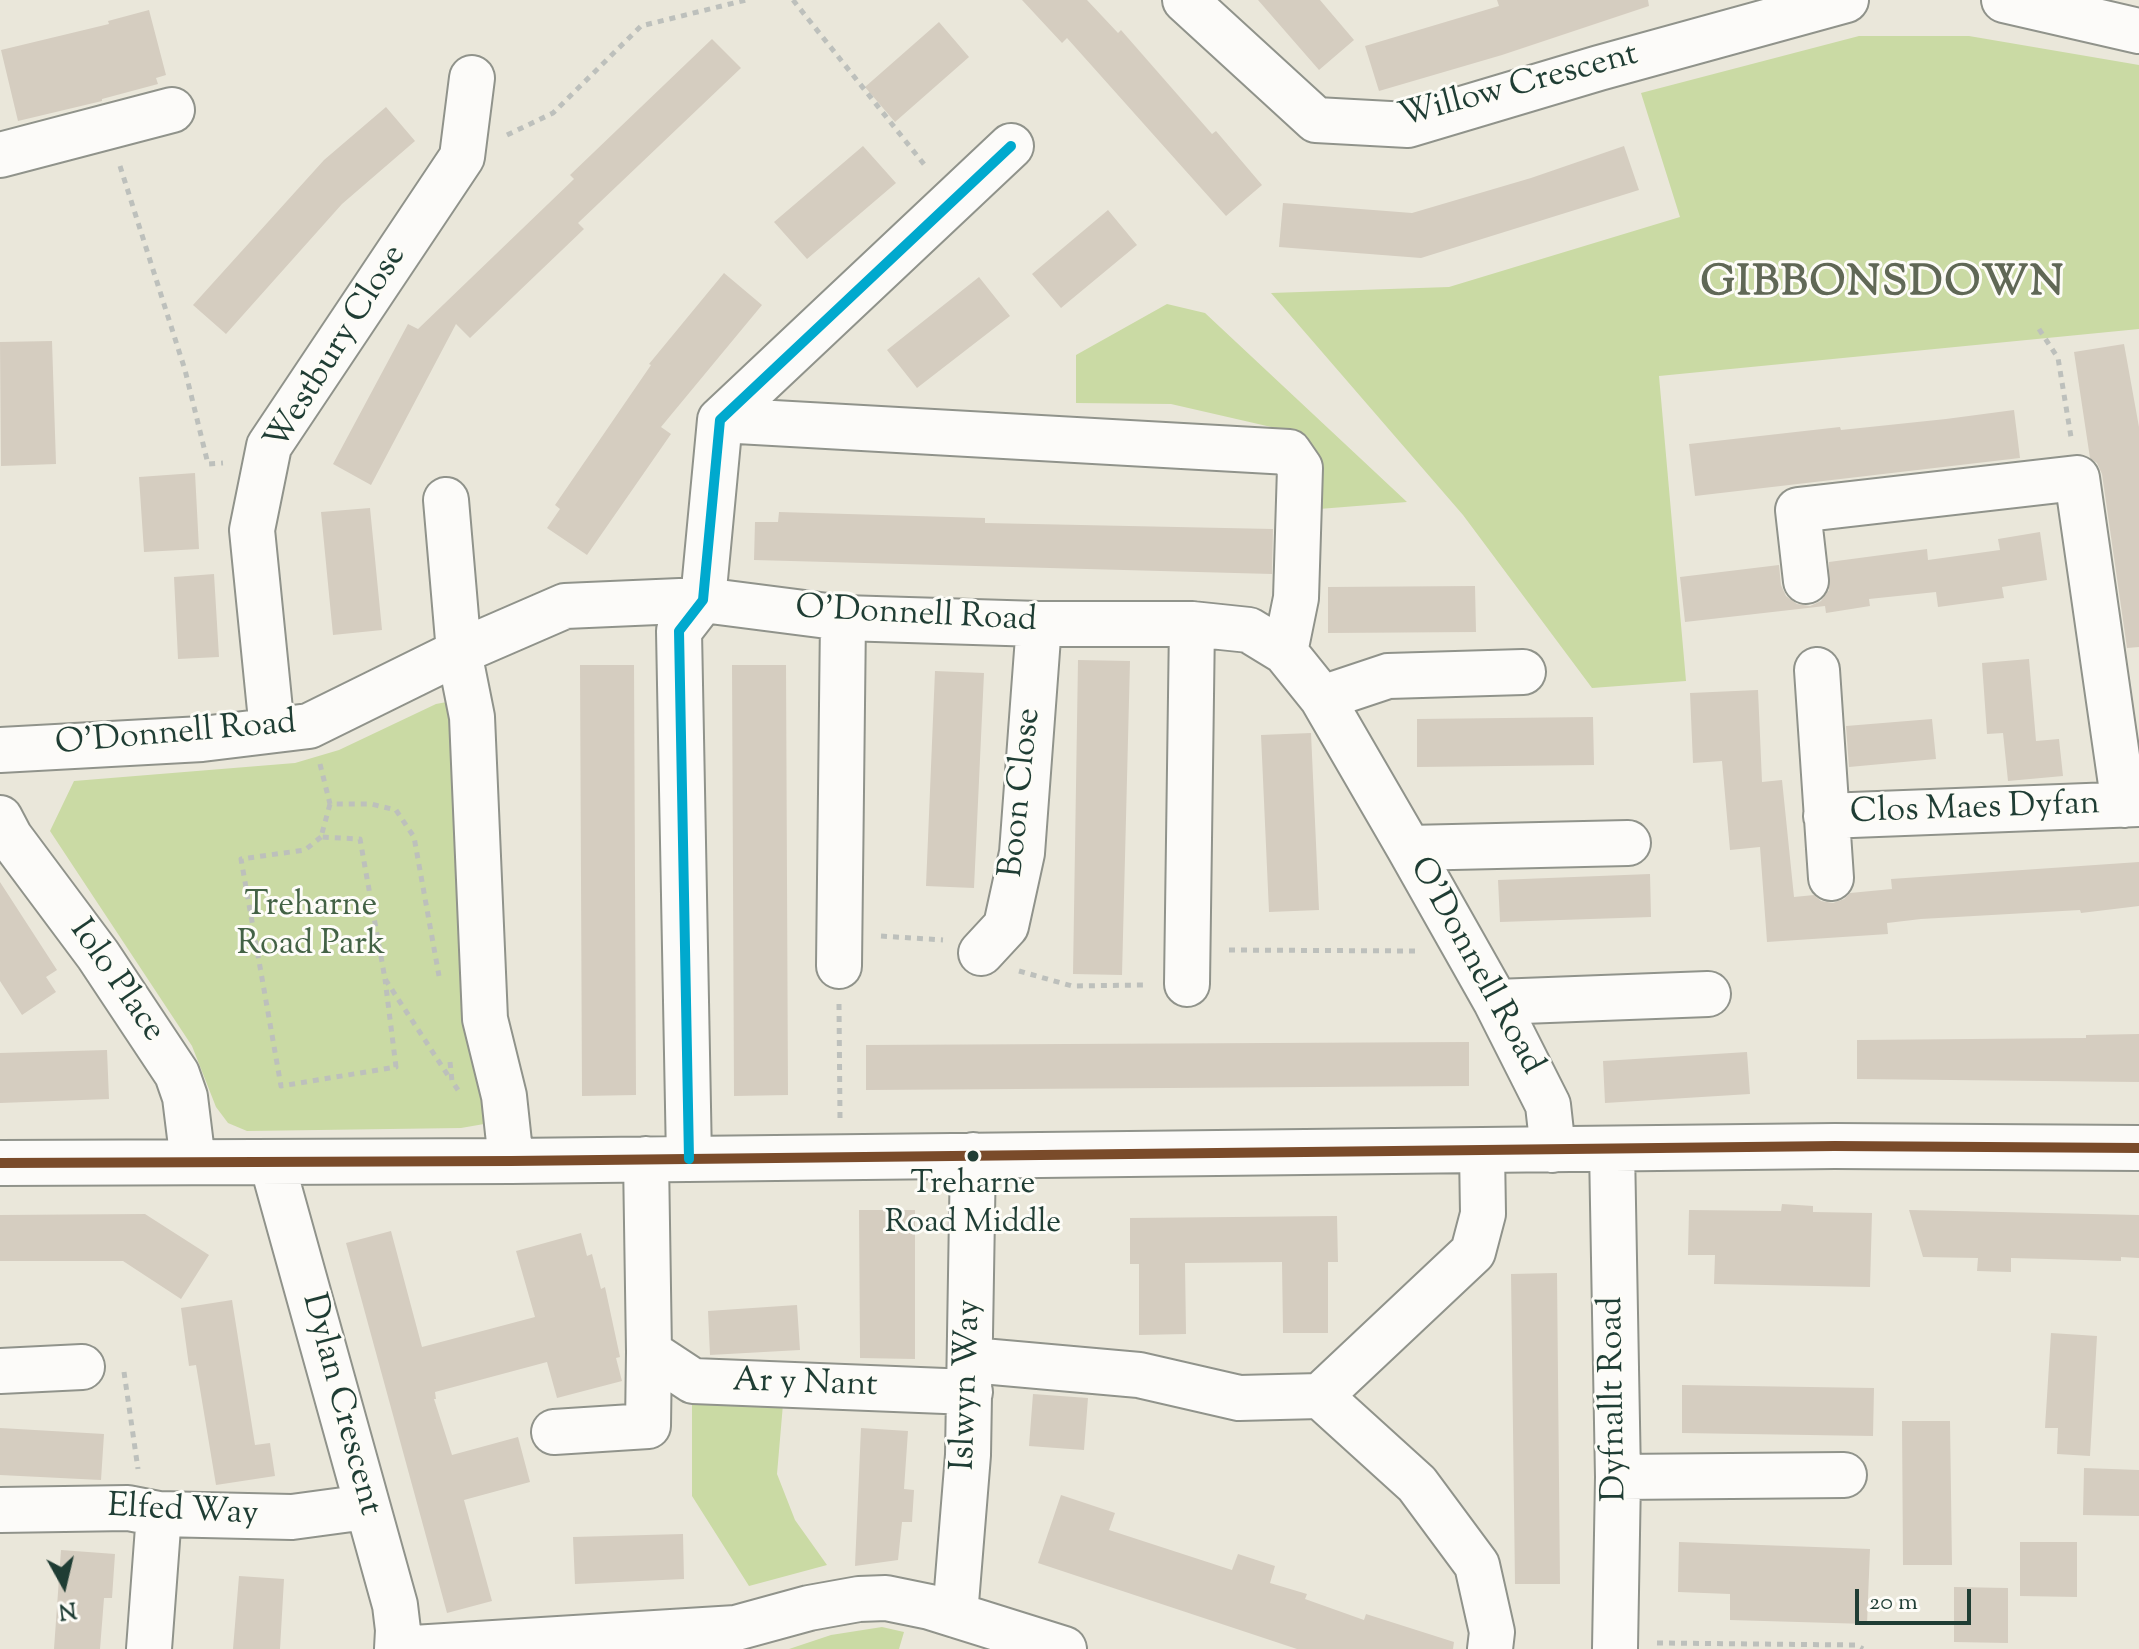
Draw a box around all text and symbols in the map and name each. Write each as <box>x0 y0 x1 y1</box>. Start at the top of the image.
street label: Willow Crescent <box>1395 36 1643 140</box>
street label: Westbury Close <box>259 239 417 459</box>
district label: GIBBONSDOWN <box>1700 262 2066 312</box>
street label: O'Donnell Road <box>794 590 1038 644</box>
street label: O'Donnell Road <box>54 705 298 767</box>
street label: Boon Close <box>994 706 1052 880</box>
street label: Clos Maes Dyfan <box>1849 786 2101 836</box>
street label: O'Donnell Road <box>1398 851 1550 1083</box>
park label: Treharne Road Park <box>237 888 385 968</box>
street label: Iolo Place <box>58 913 172 1051</box>
marker: Treharne Road Middle <box>965 1148 981 1164</box>
place label: Treharne Road Middle <box>885 1168 1061 1243</box>
street label: Dylan Crescent <box>290 1290 388 1520</box>
street label: Dyfnallt Road <box>1594 1296 1638 1502</box>
street label: Islwyn Way <box>946 1299 992 1471</box>
street label: Ar y Nant <box>732 1363 878 1409</box>
street label: Elfed Way <box>106 1489 260 1537</box>
north arrow <box>24 1545 104 1625</box>
scale bar <box>1859 1573 1975 1623</box>
text: 20 m <box>1869 1586 1918 1620</box>
text: N <box>56 1592 78 1626</box>

